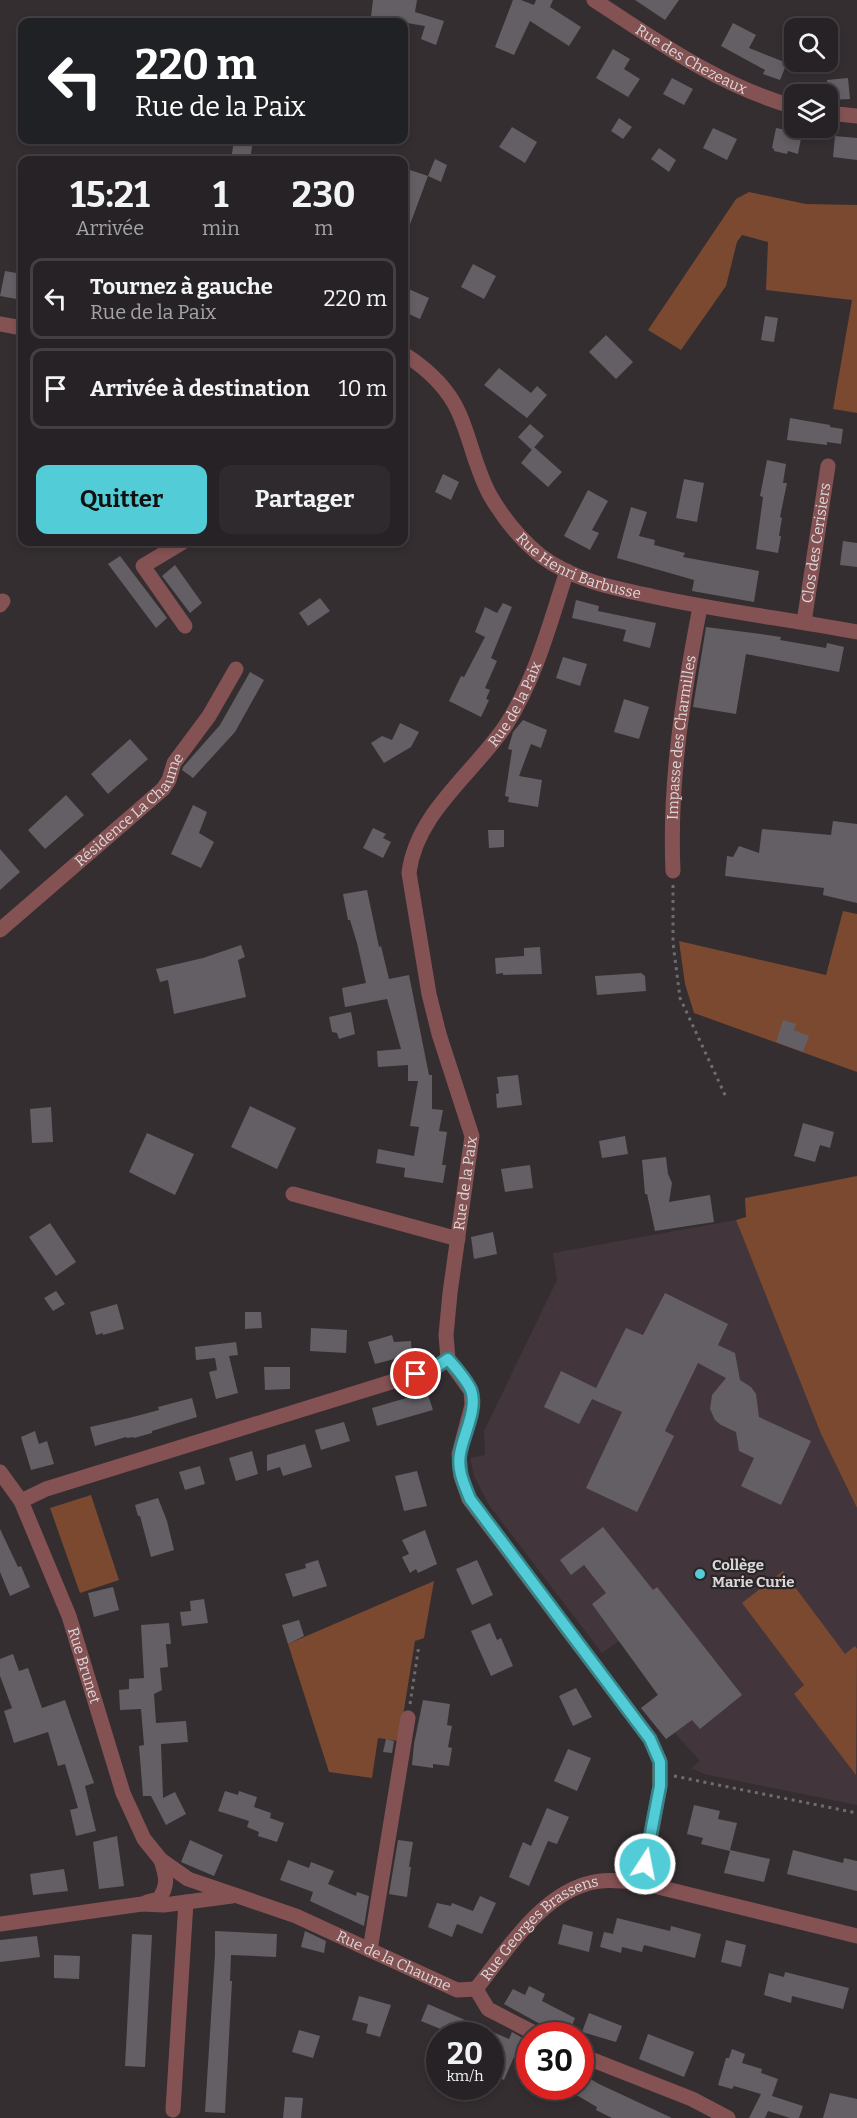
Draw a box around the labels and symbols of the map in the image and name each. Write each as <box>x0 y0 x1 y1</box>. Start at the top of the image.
street label: Rue des Chezeaux <box>632 21 750 98</box>
street label: Clos des Cerisiers <box>798 481 834 604</box>
street label: Rue Henri Barbusse <box>512 529 643 603</box>
street label: Impasse des Charmilles <box>664 654 700 820</box>
street label: Rue de la Paix <box>484 658 546 750</box>
street label: Résidence La Chaume <box>71 749 187 870</box>
street label: Rue de la Paix <box>450 1134 481 1232</box>
pin <box>390 1348 441 1399</box>
place label: Collège Marie Curie <box>712 1556 795 1591</box>
marker: Collège Marie Curie <box>693 1567 707 1581</box>
street label: Rue Brunet <box>64 1625 104 1706</box>
position arrow <box>613 1832 677 1896</box>
street label: Rue Georges Brassens <box>477 1872 600 1984</box>
street label: Rue de la Chaume <box>334 1927 454 1995</box>
speed limit sign: 30 <box>516 2022 594 2100</box>

